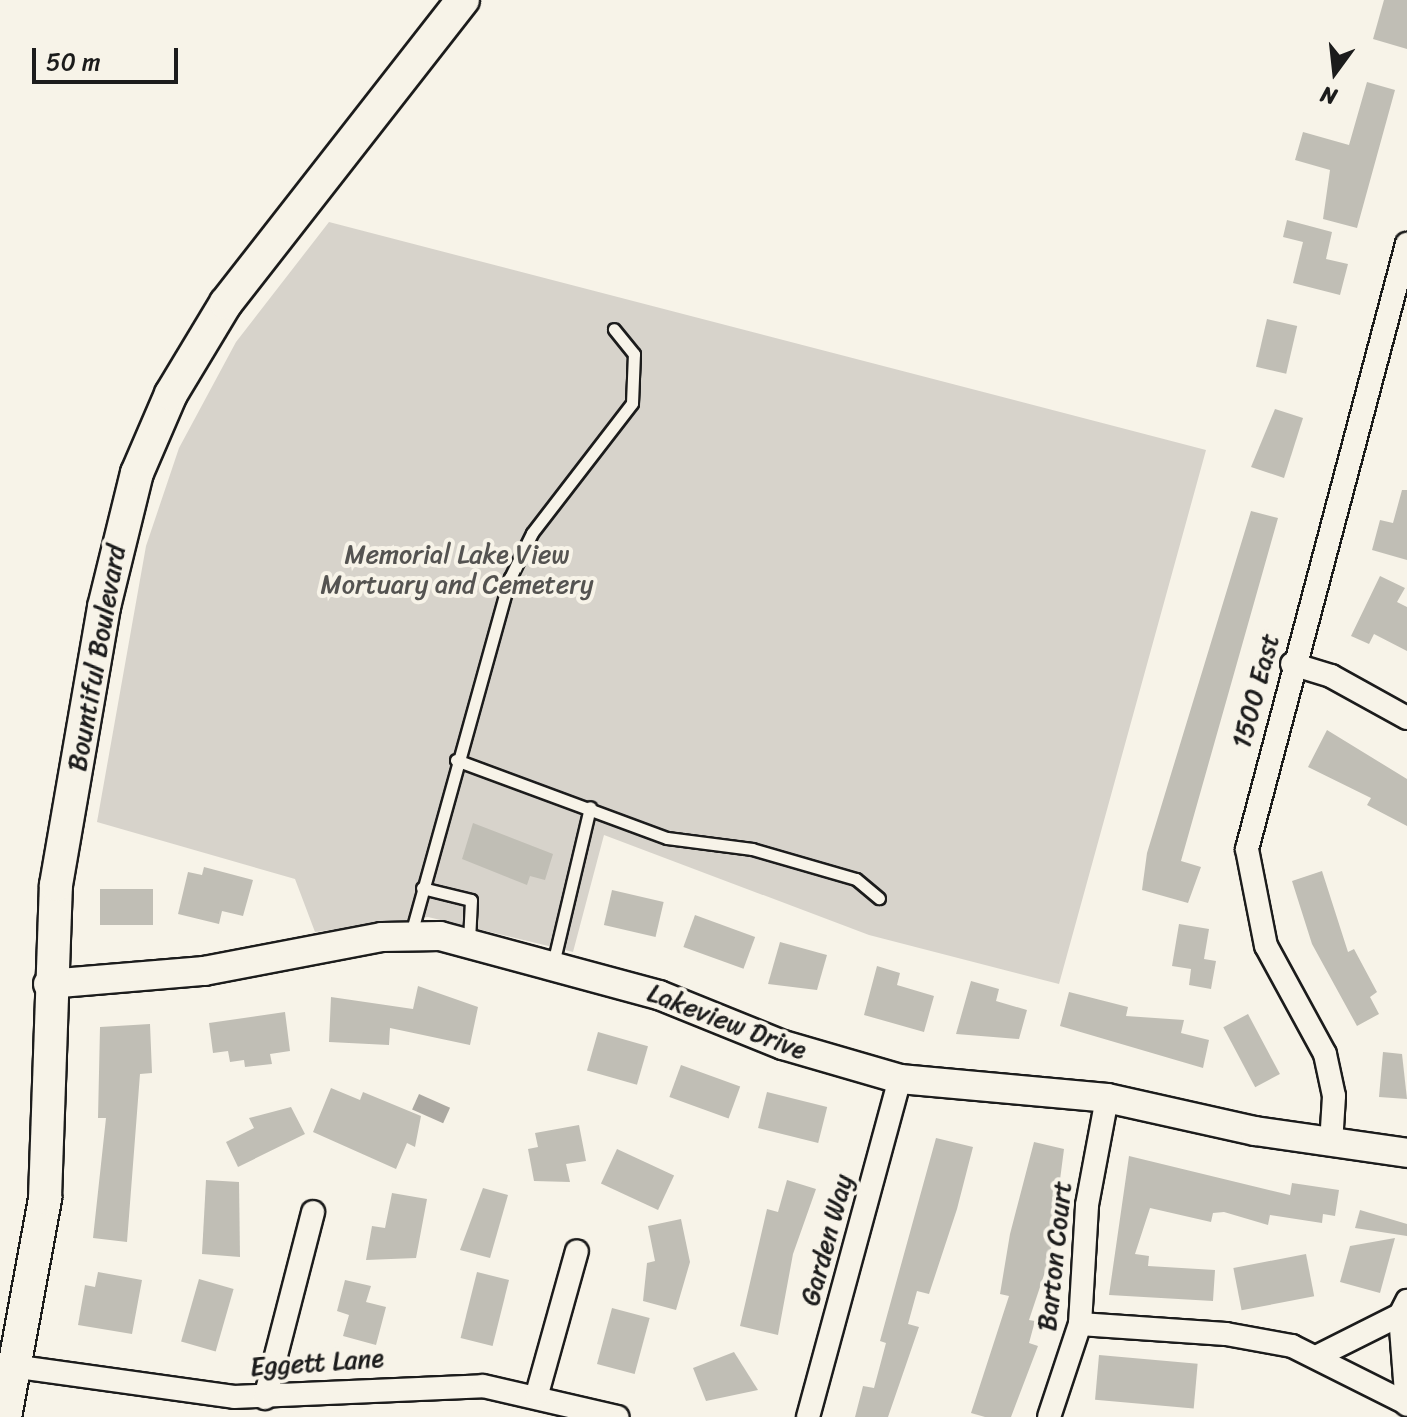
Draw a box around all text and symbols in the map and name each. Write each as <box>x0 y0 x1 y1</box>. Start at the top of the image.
scale bar <box>36 32 182 82</box>
north arrow <box>1295 32 1375 112</box>
text: 50 m <box>46 41 101 83</box>
text: N <box>1316 75 1341 116</box>
park label: Memorial Lake View Mortuary and Cemetery <box>321 539 593 600</box>
street label: Bountiful Boulevard <box>62 543 132 773</box>
street label: 1500 East <box>1226 630 1286 752</box>
street label: Lakeview Drive <box>643 977 811 1067</box>
street label: Garden Way <box>795 1171 859 1309</box>
street label: Barton Court <box>1032 1179 1078 1333</box>
street label: Eggett Lane <box>249 1343 385 1383</box>

